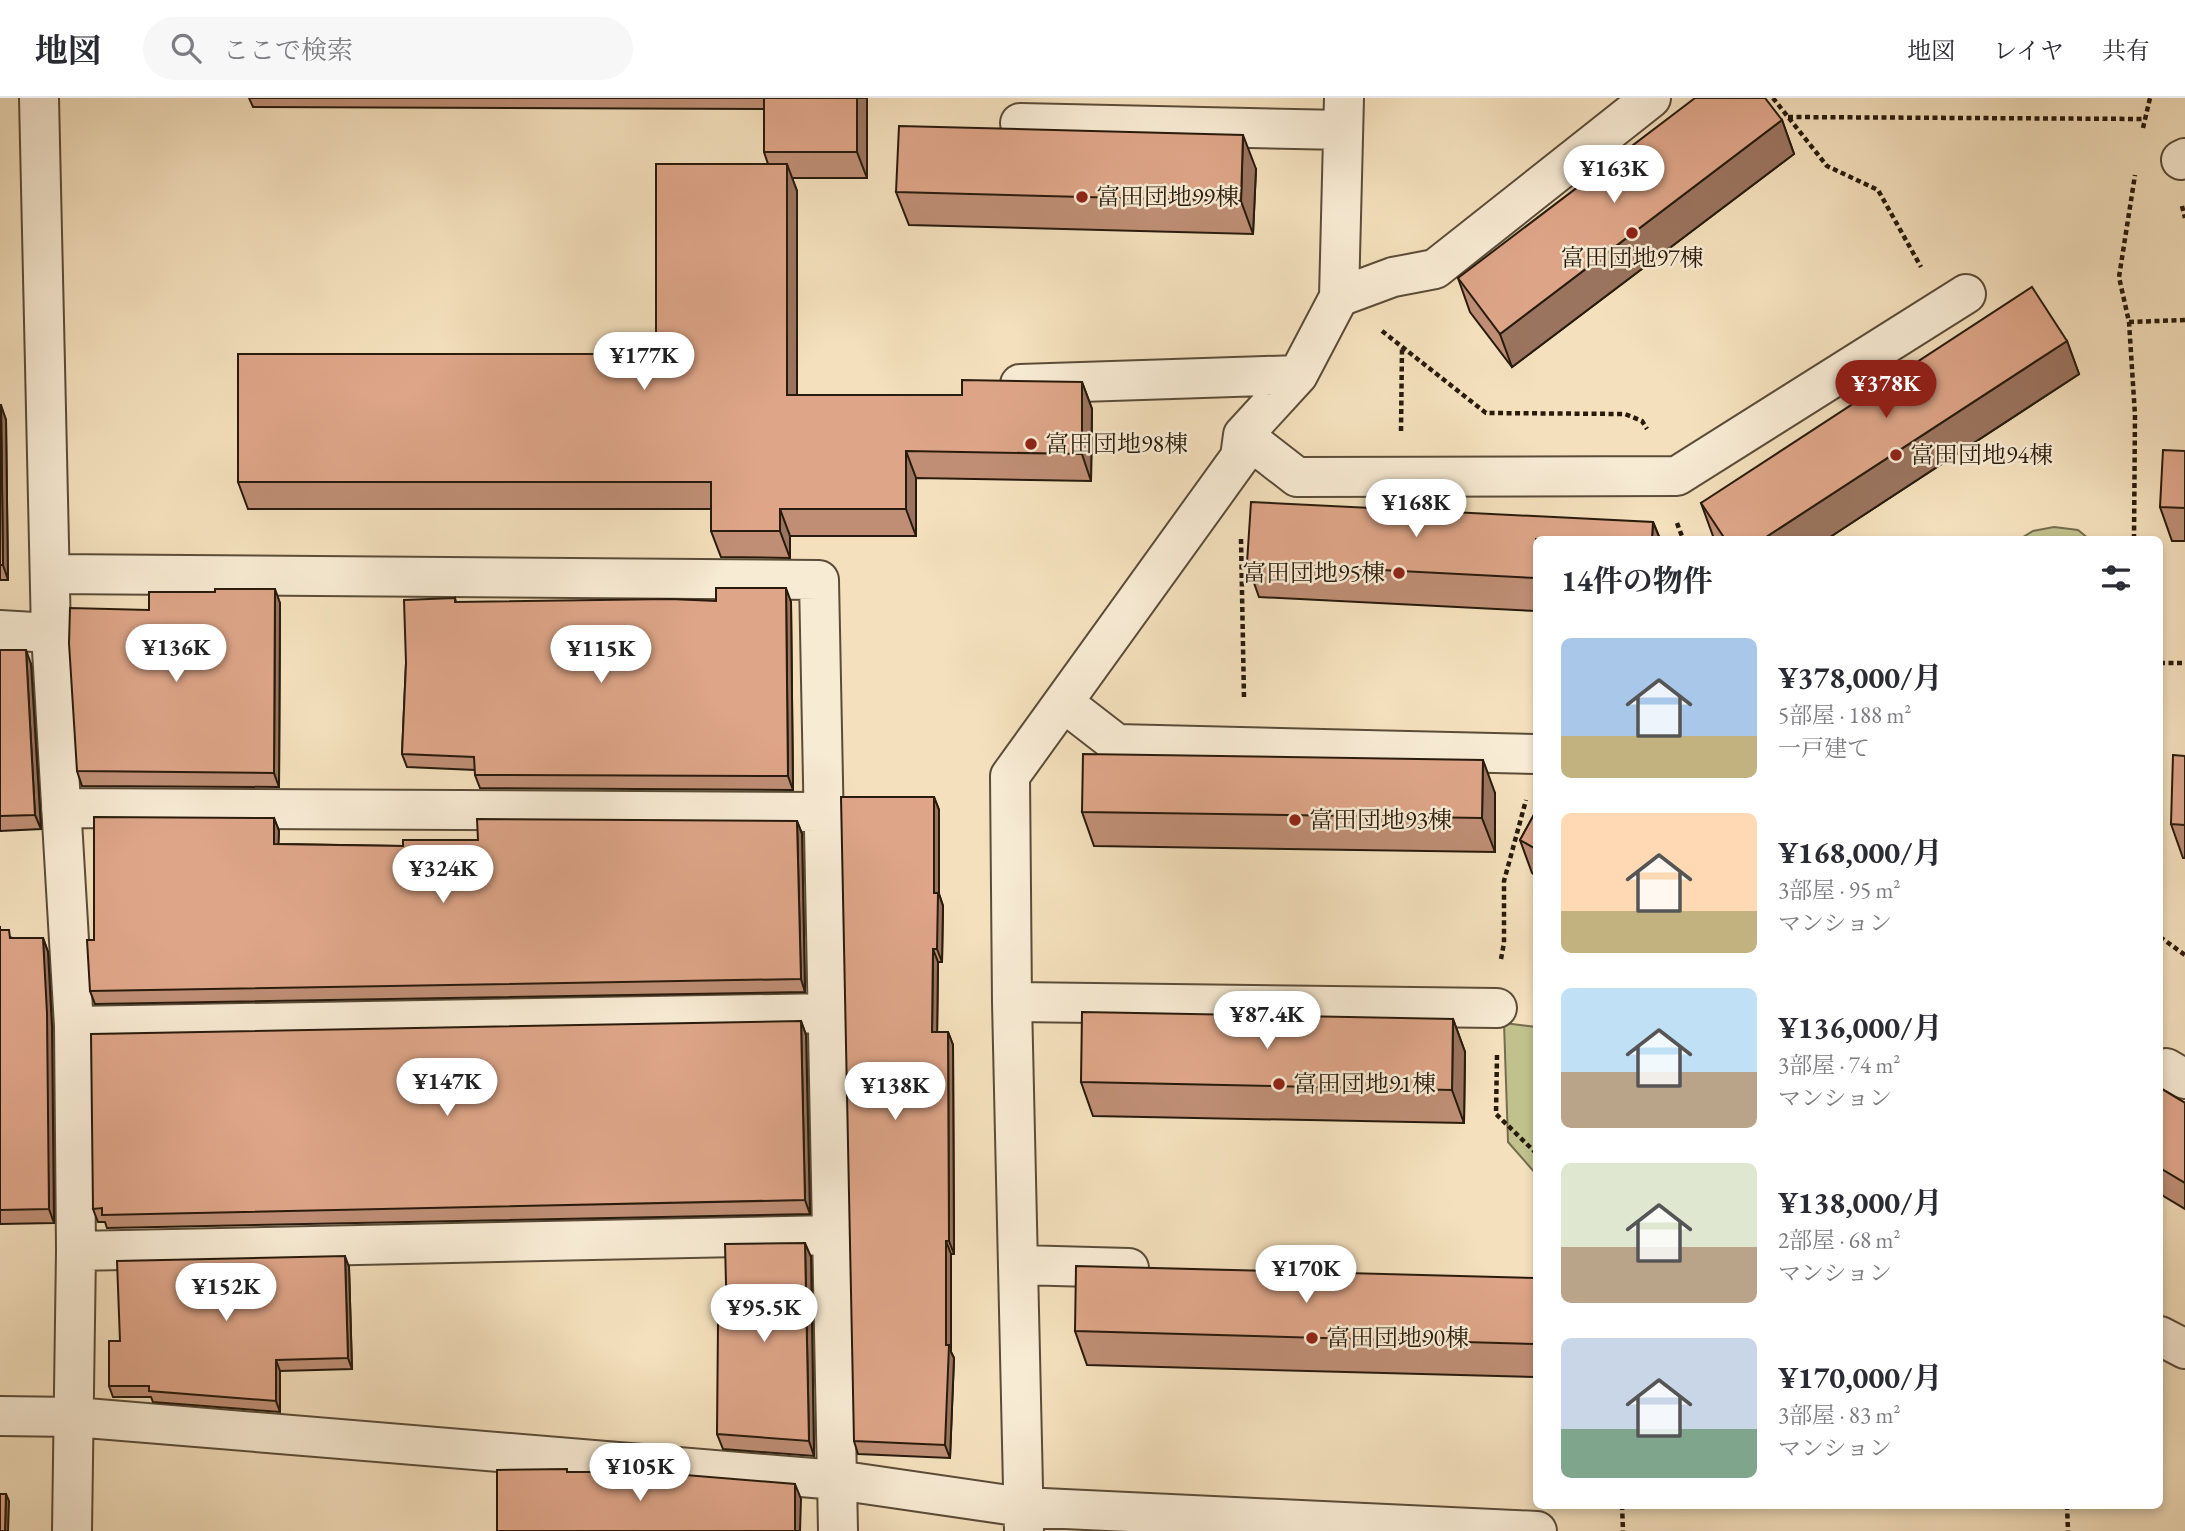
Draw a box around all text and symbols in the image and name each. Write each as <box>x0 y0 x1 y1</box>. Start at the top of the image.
search box <box>143 17 633 80</box>
text: 地図 <box>35 29 101 72</box>
icon: search <box>167 29 205 67</box>
text: ここで検索 <box>223 33 353 67</box>
text: 地図 <box>1907 35 1955 66</box>
text: レイヤ <box>1993 35 2064 66</box>
text: 共有 <box>2102 35 2150 66</box>
pin: ¥163K <box>1565 146 1663 205</box>
text: ¥163K <box>1579 153 1649 183</box>
place label: 富田団地99棟 <box>1096 181 1239 212</box>
marker: 富田団地99棟 <box>1074 189 1090 205</box>
marker: 富田団地97棟 <box>1624 225 1640 241</box>
place label: 富田団地97棟 <box>1560 242 1704 273</box>
pin: ¥177K <box>595 332 693 392</box>
text: ¥177K <box>609 340 679 370</box>
pin: ¥378K <box>1837 360 1935 420</box>
text: ¥378K <box>1851 368 1921 398</box>
place label: 富田団地98棟 <box>1045 428 1188 459</box>
marker: 富田団地98棟 <box>1023 436 1039 452</box>
place label: 富田団地94棟 <box>1910 439 2053 470</box>
marker: 富田団地94棟 <box>1888 447 1904 463</box>
pin: ¥168K <box>1367 480 1465 539</box>
text: ¥168K <box>1381 487 1451 517</box>
place label: 富田団地95棟 <box>1242 557 1385 588</box>
icon: filters <box>2097 559 2135 597</box>
text: 14件の物件 <box>1561 561 1713 600</box>
marker: 富田団地95棟 <box>1391 565 1407 581</box>
pin: ¥136K <box>127 624 225 684</box>
pin: ¥115K <box>552 626 650 685</box>
text: ¥136K <box>141 632 211 662</box>
text: ¥115K <box>566 633 636 663</box>
text: ¥378,000/月 <box>1778 658 1942 697</box>
icon: home <box>1617 666 1701 750</box>
text: 5部屋 · 188 m² <box>1778 700 1911 730</box>
text: 一戸建て <box>1778 733 1870 763</box>
place label: 富田団地93棟 <box>1309 804 1452 835</box>
marker: 富田団地93棟 <box>1287 812 1303 828</box>
text: ¥168,000/月 <box>1778 833 1942 872</box>
icon: home <box>1617 841 1701 925</box>
pin: ¥324K <box>394 846 492 905</box>
text: ¥324K <box>408 853 478 883</box>
text: 3部屋 · 95 m² <box>1778 875 1900 905</box>
text: マンション <box>1778 908 1892 938</box>
pin: ¥87.4K <box>1210 992 1324 1051</box>
text: ¥87.4K <box>1230 999 1304 1029</box>
text: ¥136,000/月 <box>1778 1008 1942 1047</box>
icon: home <box>1617 1016 1701 1100</box>
text: 3部屋 · 74 m² <box>1778 1050 1900 1080</box>
pin: ¥147K <box>398 1058 496 1118</box>
pin: ¥138K <box>846 1062 944 1122</box>
text: ¥147K <box>412 1066 482 1096</box>
place label: 富田団地91棟 <box>1293 1068 1436 1099</box>
text: ¥138K <box>860 1070 930 1100</box>
marker: 富田団地91棟 <box>1271 1076 1287 1092</box>
text: マンション <box>1778 1083 1892 1113</box>
text: ¥138,000/月 <box>1778 1183 1942 1222</box>
icon: home <box>1617 1191 1701 1275</box>
text: 2部屋 · 68 m² <box>1778 1225 1900 1255</box>
pin: ¥170K <box>1257 1246 1355 1305</box>
text: ¥170K <box>1271 1253 1341 1283</box>
text: マンション <box>1778 1258 1892 1288</box>
pin: ¥152K <box>177 1264 275 1323</box>
text: ¥152K <box>191 1271 261 1301</box>
pin: ¥95.5K <box>707 1284 821 1344</box>
text: ¥95.5K <box>727 1292 801 1322</box>
place label: 富田団地90棟 <box>1326 1322 1469 1353</box>
marker: 富田団地90棟 <box>1304 1330 1320 1346</box>
text: ¥170,000/月 <box>1778 1358 1942 1397</box>
icon: home <box>1617 1366 1701 1450</box>
text: 3部屋 · 83 m² <box>1778 1400 1900 1430</box>
text: マンション <box>1778 1433 1892 1463</box>
pin: ¥105K <box>591 1444 689 1503</box>
text: ¥105K <box>605 1451 675 1481</box>

